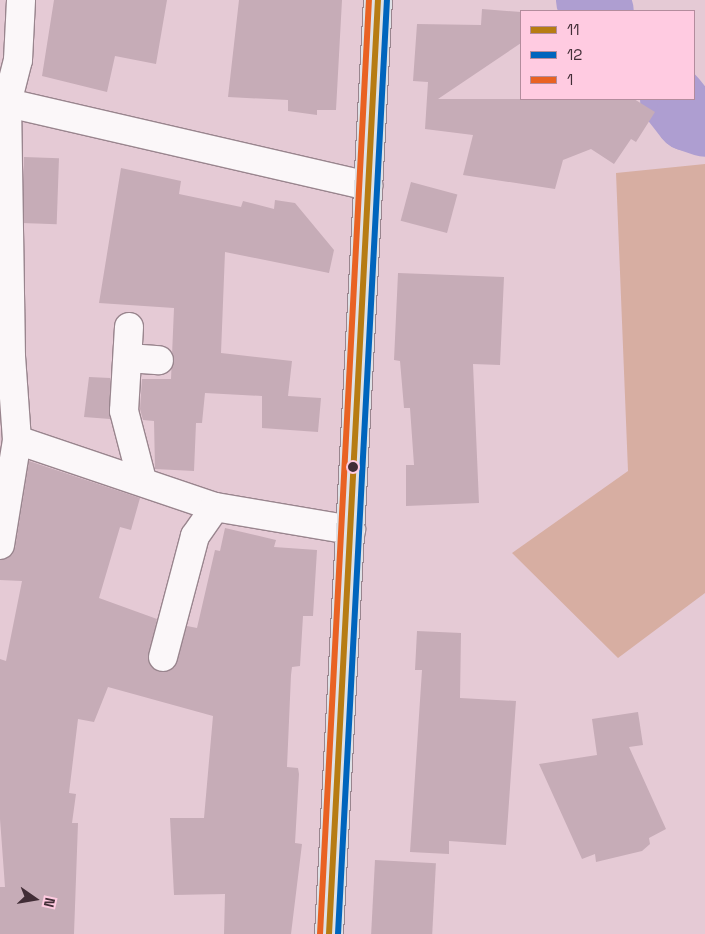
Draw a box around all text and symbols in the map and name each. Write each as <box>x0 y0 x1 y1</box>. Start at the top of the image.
legend <box>520 10 695 100</box>
text: 11 <box>567 20 580 39</box>
text: 12 <box>567 45 582 64</box>
text: 1 <box>567 70 573 89</box>
unlabelled marker <box>348 462 358 472</box>
north arrow <box>10 874 60 924</box>
text: N <box>40 896 59 909</box>

